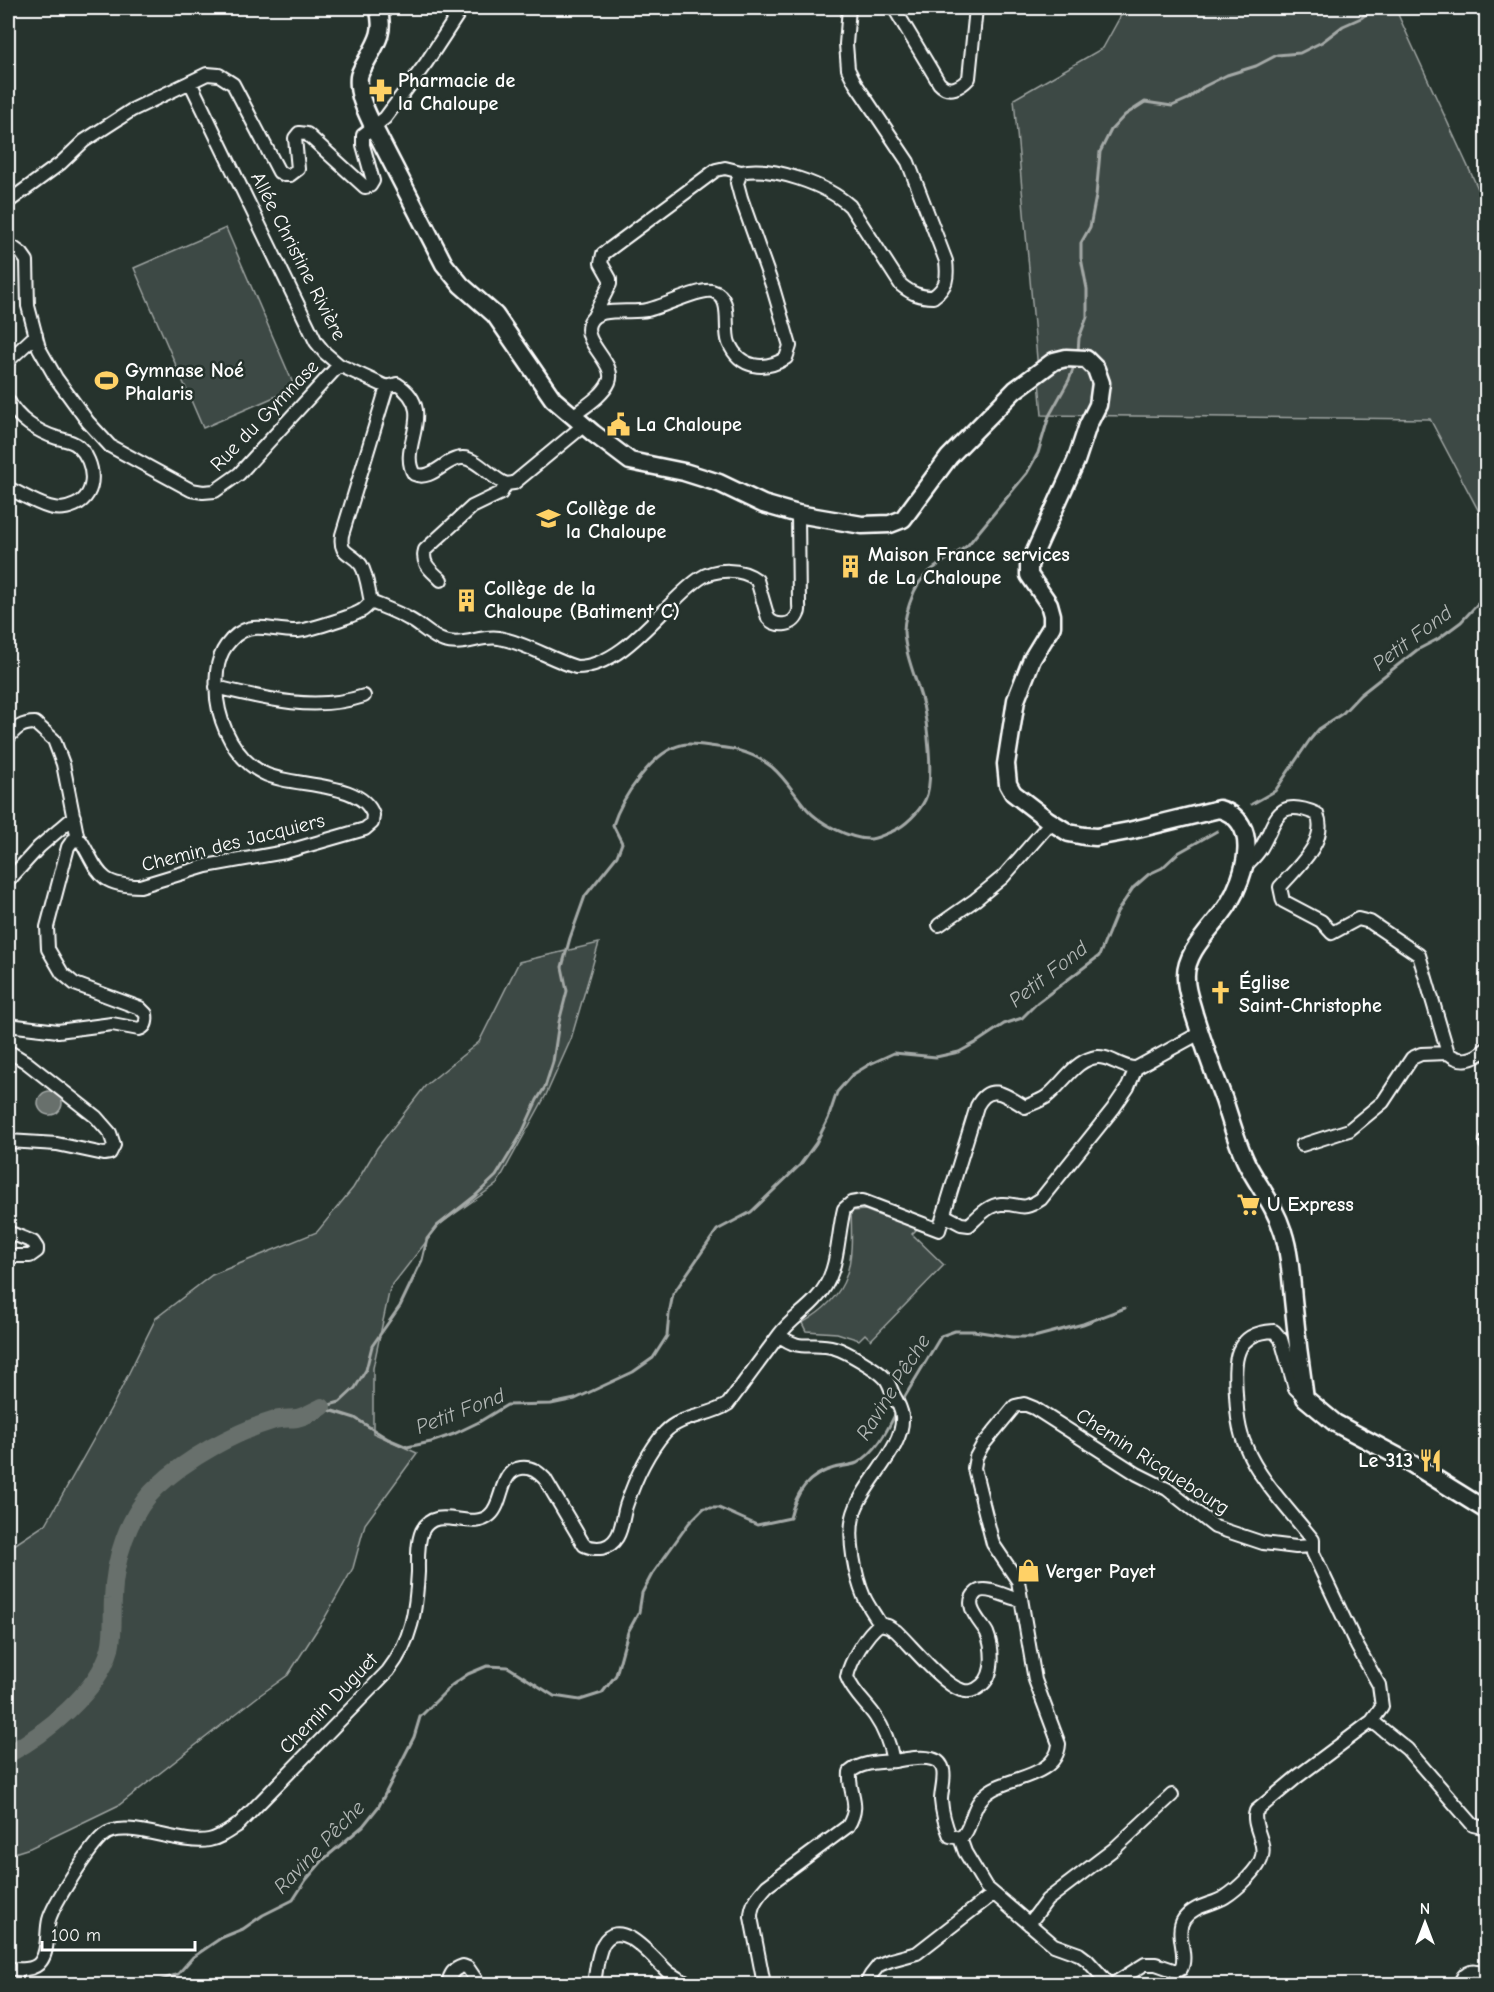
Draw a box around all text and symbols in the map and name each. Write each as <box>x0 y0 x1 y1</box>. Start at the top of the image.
place label: Pharmacie de la Chaloupe <box>398 69 516 115</box>
pharmacy icon: Pharmacie de la Chaloupe <box>367 78 393 104</box>
street label: Allée Christine Rivière <box>246 168 351 344</box>
street label: Rue du Gymnase <box>205 355 323 476</box>
place label: Gymnase Noé Phalaris <box>125 359 244 405</box>
sports icon: Gymnase Noé Phalaris <box>94 368 120 394</box>
public building icon: La Chaloupe <box>605 411 631 437</box>
place label: La Chaloupe <box>636 413 742 436</box>
place label: Collège de la Chaloupe <box>566 497 667 543</box>
school or university icon: Collège de la Chaloupe <box>535 506 561 532</box>
place label: Maison France services de La Chaloupe <box>868 543 1070 589</box>
building icon: Maison France services de La Chaloupe <box>837 553 863 579</box>
place label: Collège de la Chaloupe (Batiment C) <box>484 577 680 623</box>
building icon: Collège de la Chaloupe (Batiment C) <box>453 587 479 613</box>
water label: Petit Fond <box>1368 600 1457 676</box>
street label: Chemin des Jacquiers <box>139 809 327 876</box>
water label: Petit Fond <box>1004 935 1093 1012</box>
place label: Église Saint-Christophe <box>1239 970 1382 1017</box>
church icon: Église Saint-Christophe <box>1208 980 1234 1006</box>
supermarket icon: U Express <box>1236 1191 1262 1217</box>
place label: U Express <box>1267 1193 1354 1216</box>
water label: Ravine Pêche <box>851 1329 935 1444</box>
water label: Petit Fond <box>412 1383 509 1439</box>
street label: Chemin Ricquebourg <box>1072 1403 1234 1520</box>
restaurant icon: Le 313 <box>1418 1447 1444 1473</box>
place label: Le 313 <box>1358 1449 1413 1472</box>
shop icon: Verger Payet <box>1015 1558 1041 1584</box>
place label: Verger Payet <box>1046 1560 1156 1583</box>
street label: Chemin Duguet <box>275 1647 383 1759</box>
water label: Ravine Pêche <box>269 1795 370 1899</box>
north arrow <box>1395 1893 1455 1953</box>
text: N <box>1420 1900 1430 1918</box>
scale bar <box>42 1914 195 1952</box>
text: 100 m <box>51 1925 101 1946</box>

